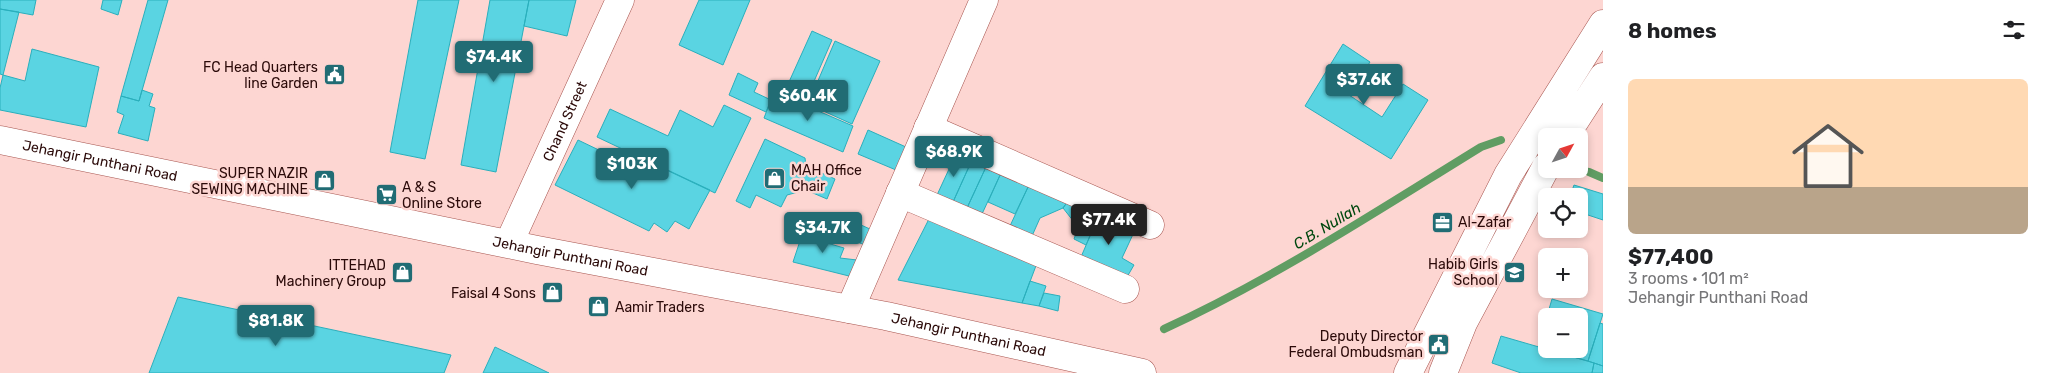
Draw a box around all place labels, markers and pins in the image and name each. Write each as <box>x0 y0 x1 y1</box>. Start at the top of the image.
pin: $74.4K <box>453 41 535 83</box>
place label: FC Head Quarters line Garden <box>203 59 318 92</box>
public building icon: FC Head Quarters line Garden <box>322 63 346 87</box>
pin: $37.6K <box>1323 64 1405 106</box>
pin: $60.4K <box>767 80 849 122</box>
pin: $68.9K <box>913 136 995 178</box>
pin: $103K <box>597 148 667 190</box>
place label: MAH Office Chair <box>791 162 862 195</box>
place label: SUPER NAZIR SEWING MACHINE <box>191 165 308 198</box>
shop icon: MAH Office Chair <box>763 166 787 190</box>
shop icon: SUPER NAZIR SEWING MACHINE <box>312 169 336 193</box>
place label: A & S Online Store <box>402 179 482 212</box>
supermarket icon: A & S Online Store <box>374 183 398 207</box>
pin: $77.4K <box>1068 204 1150 246</box>
office icon: Al-Zafar <box>1430 210 1454 234</box>
pin: $34.7K <box>782 212 864 254</box>
place label: Al-Zafar <box>1458 214 1512 231</box>
place label: Habib Girls School <box>1428 256 1498 289</box>
place label: ITTEHAD Machinery Group <box>276 257 386 290</box>
school or university icon: Habib Girls School <box>1502 260 1526 284</box>
shop icon: ITTEHAD Machinery Group <box>390 261 414 285</box>
shop icon: Faisal 4 Sons <box>540 281 564 305</box>
place label: Faisal 4 Sons <box>451 285 536 302</box>
shop icon: Aamir Traders <box>587 295 611 319</box>
place label: Aamir Traders <box>615 299 705 316</box>
pin: $81.8K <box>235 304 317 347</box>
place label: Deputy Director Federal Ombudsman <box>1288 328 1424 361</box>
public building icon: Deputy Director Federal Ombudsman <box>1427 332 1451 356</box>

